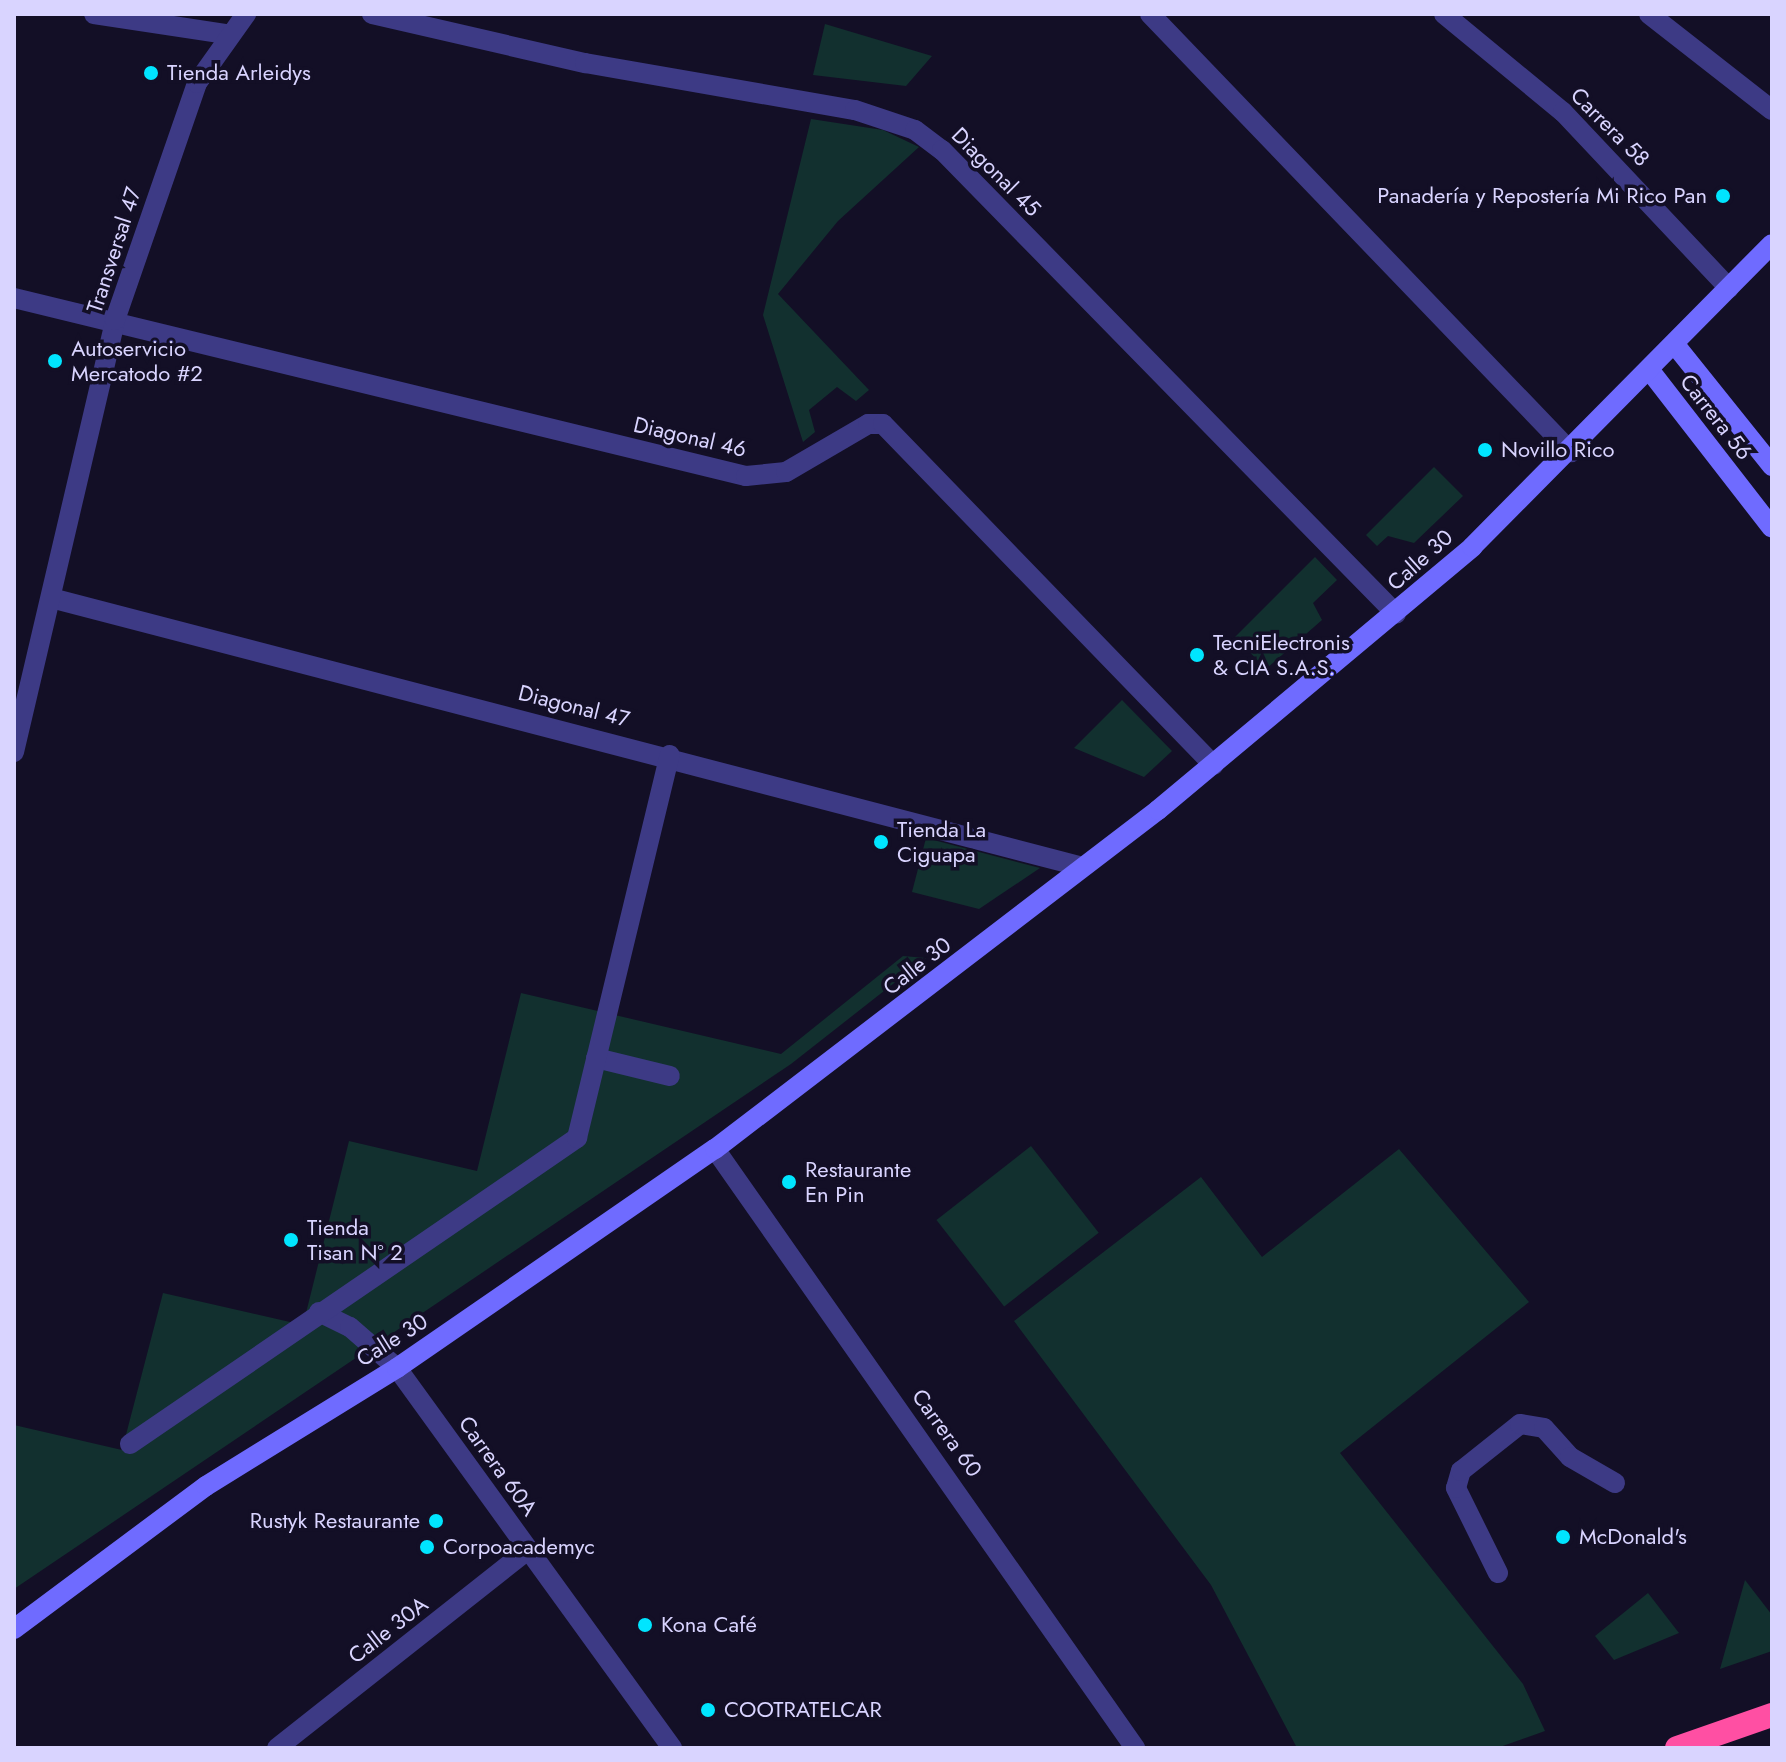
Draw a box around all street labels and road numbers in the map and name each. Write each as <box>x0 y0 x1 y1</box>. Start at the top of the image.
street label: Carrera 58 <box>1565 82 1655 172</box>
street label: Diagonal 45 <box>946 122 1046 222</box>
street label: Transversal 47 <box>81 184 147 316</box>
street label: Carrera 56 <box>1674 369 1758 465</box>
street label: Diagonal 46 <box>631 411 749 463</box>
street label: Calle 30 <box>1382 524 1458 596</box>
street label: Diagonal 47 <box>516 679 632 733</box>
street label: Calle 30 <box>878 931 956 1001</box>
street label: Calle 30 <box>352 1308 432 1372</box>
street label: Carrera 60 <box>906 1384 988 1482</box>
street label: Carrera 60A <box>453 1411 543 1521</box>
street label: Calle 30A <box>343 1591 433 1669</box>

